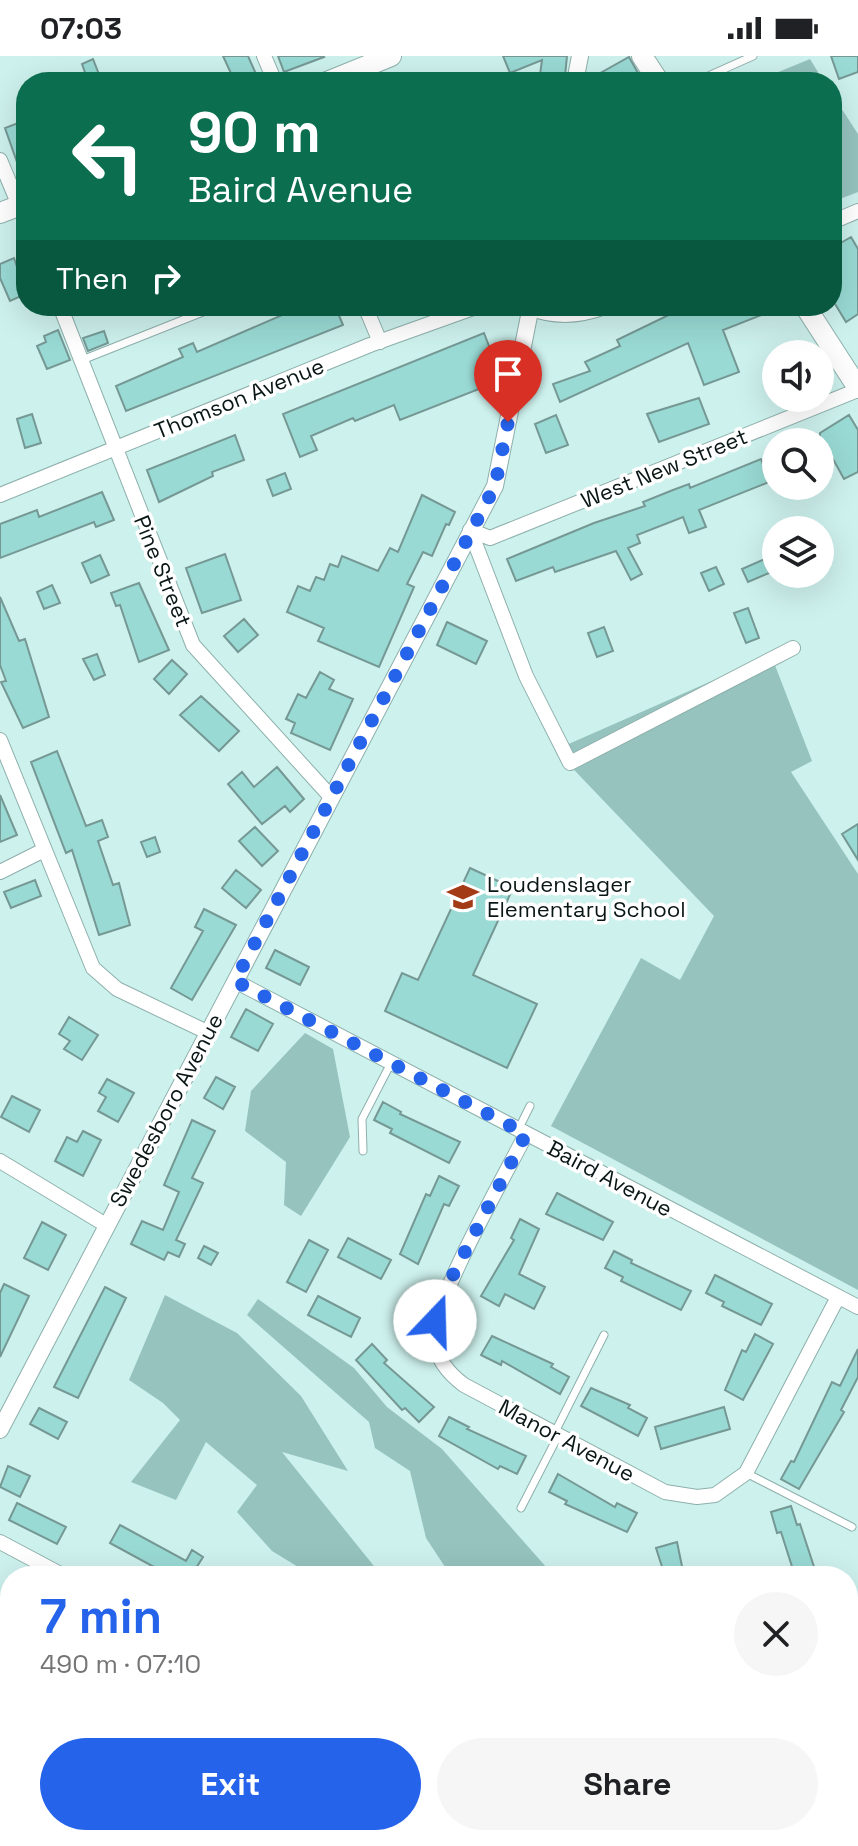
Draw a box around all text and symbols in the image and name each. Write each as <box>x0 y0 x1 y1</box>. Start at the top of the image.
text: 07:03 <box>40 9 122 48</box>
text: 90 m <box>188 97 321 168</box>
icon: left <box>56 104 160 208</box>
text: Baird Avenue <box>188 167 413 213</box>
icon: right <box>144 256 188 300</box>
text: Then <box>56 259 128 298</box>
pin <box>474 340 542 422</box>
map controls <box>762 340 834 588</box>
button: sound <box>762 340 834 412</box>
street label: Thomson Avenue <box>150 351 328 445</box>
icon: arrive <box>486 352 530 396</box>
street label: West New Street <box>577 422 751 514</box>
button: search <box>762 428 834 500</box>
street label: Pine Street <box>128 511 198 631</box>
button: layers <box>762 516 834 588</box>
place label: Loudenslager Elementary School <box>487 870 686 923</box>
school or university icon: Loudenslager Elementary School <box>446 880 480 914</box>
street label: Swedesboro Avenue <box>103 1008 229 1212</box>
street label: Baird Avenue <box>543 1133 677 1223</box>
position arrow <box>393 1279 477 1363</box>
street label: Manor Avenue <box>494 1392 640 1488</box>
text: 7 min <box>40 1586 162 1647</box>
button: close <box>734 1592 818 1676</box>
text: 490 m · 07:10 <box>40 1647 201 1681</box>
button: Exit <box>40 1738 421 1830</box>
button: Share <box>437 1738 818 1830</box>

